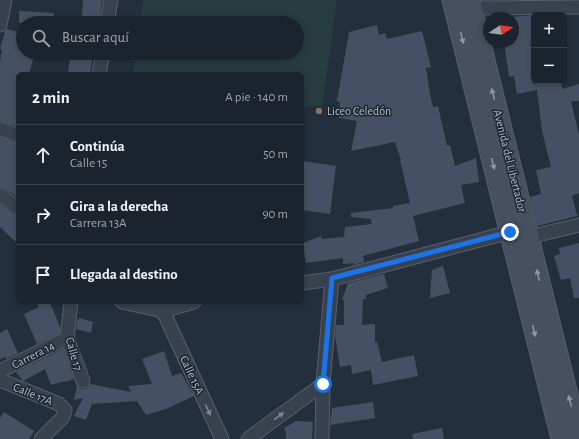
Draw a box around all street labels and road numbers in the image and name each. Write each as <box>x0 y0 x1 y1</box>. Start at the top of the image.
street label: Avenida del Libertador <box>491 108 529 214</box>
street label: Calle 17 <box>63 336 85 372</box>
street label: Carrera 14 <box>10 339 56 371</box>
street label: Calle 15A <box>178 354 206 396</box>
street label: Calle 17A <box>12 381 54 407</box>

